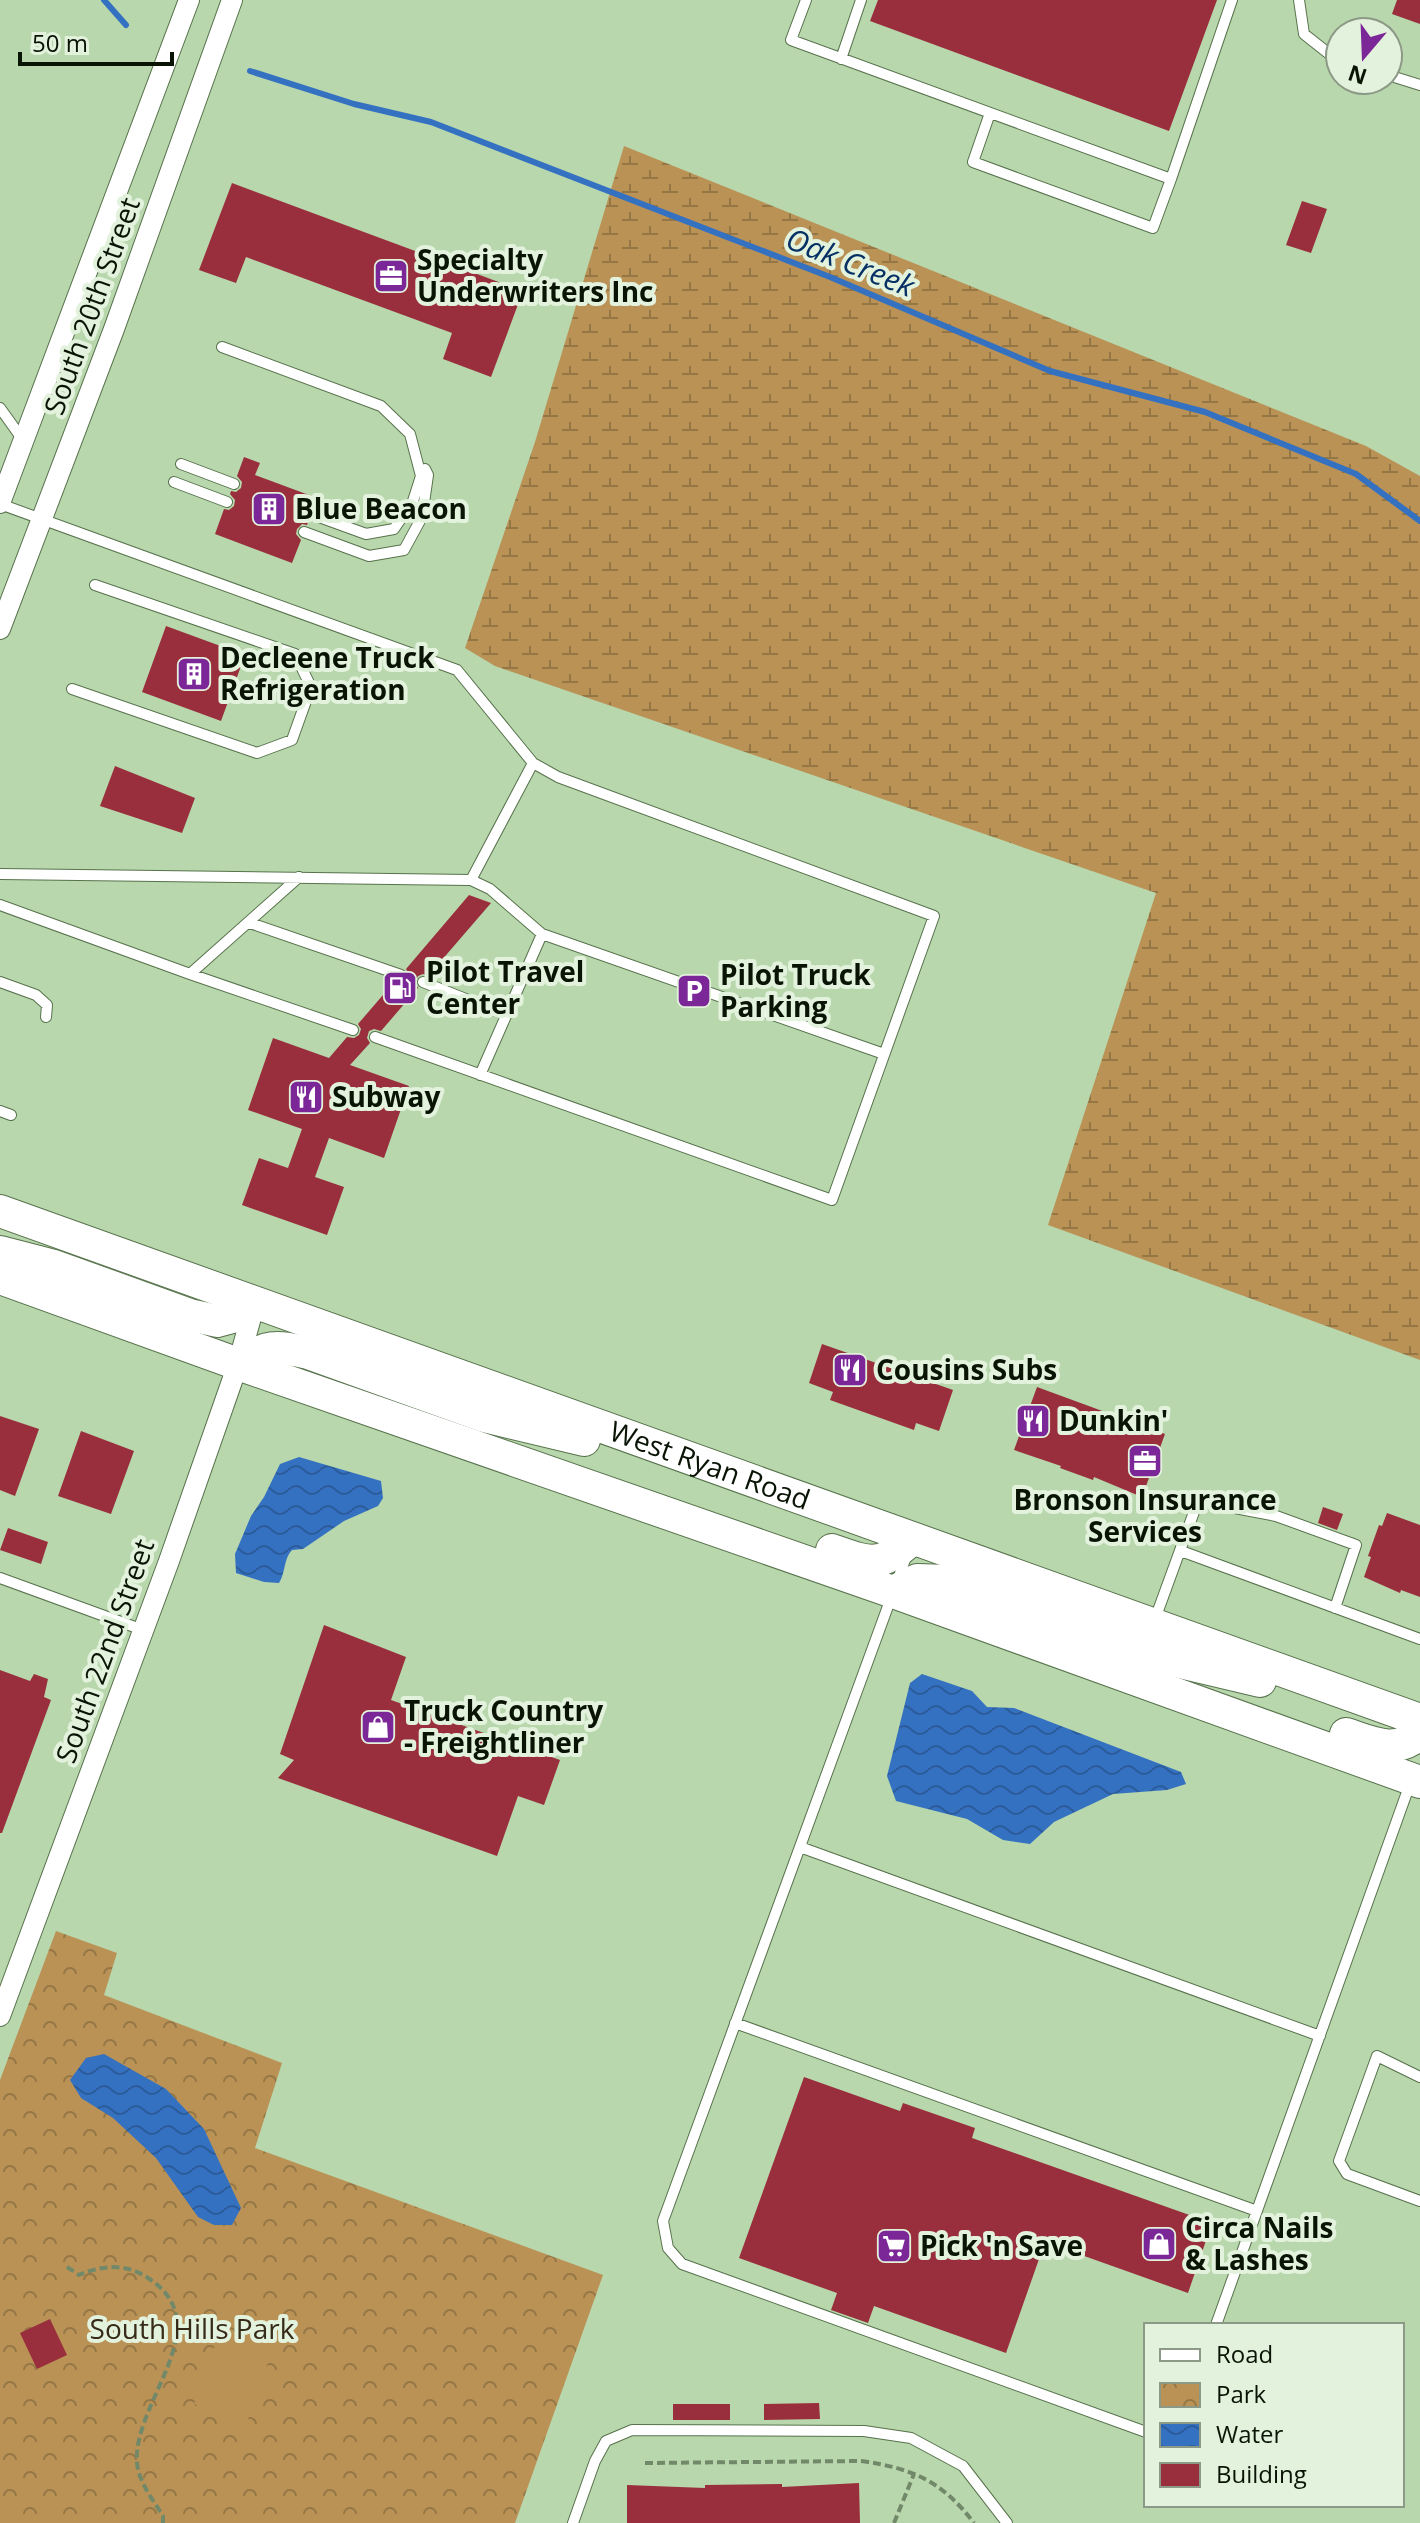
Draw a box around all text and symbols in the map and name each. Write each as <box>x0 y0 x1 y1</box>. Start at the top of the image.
scale bar <box>20 16 172 66</box>
north arrow <box>1324 16 1404 96</box>
text: 50 m <box>32 26 88 59</box>
text: N <box>1344 59 1371 93</box>
street label: South 20th Street <box>34 192 148 419</box>
water label: Oak Creek <box>780 217 922 306</box>
place label: Specialty Underwriters Inc <box>417 240 653 310</box>
office icon: Specialty Underwriters Inc <box>372 257 410 295</box>
place label: Blue Beacon <box>295 489 467 527</box>
building icon: Blue Beacon <box>250 490 288 528</box>
place label: Decleene Truck Refrigeration <box>220 638 435 708</box>
building icon: Decleene Truck Refrigeration <box>175 655 213 693</box>
place label: Pilot Travel Center <box>426 952 584 1022</box>
place label: Pilot Truck Parking <box>720 955 871 1025</box>
fuel station icon: Pilot Travel Center <box>381 969 419 1007</box>
parking icon: Pilot Truck Parking <box>675 972 713 1010</box>
place label: Subway <box>332 1077 440 1115</box>
restaurant icon: Subway <box>287 1078 325 1116</box>
place label: Cousins Subs <box>876 1350 1057 1388</box>
restaurant icon: Cousins Subs <box>831 1351 869 1389</box>
place label: Dunkin' <box>1059 1401 1168 1439</box>
restaurant icon: Dunkin' <box>1014 1402 1052 1440</box>
street label: West Ryan Road <box>605 1411 816 1518</box>
office icon: Bronson Insurance Services <box>1126 1442 1164 1480</box>
place label: Bronson Insurance Services <box>1013 1480 1277 1550</box>
street label: South 22nd Street <box>46 1533 162 1768</box>
place label: Truck Country - Freightliner <box>404 1691 603 1761</box>
shop icon: Truck Country - Freightliner <box>359 1708 397 1746</box>
place label: Circa Nails & Lashes <box>1185 2208 1333 2278</box>
shop icon: Circa Nails & Lashes <box>1140 2225 1178 2263</box>
place label: Pick 'n Save <box>920 2226 1083 2264</box>
supermarket icon: Pick 'n Save <box>875 2227 913 2265</box>
park label: South Hills Park <box>90 2309 295 2347</box>
legend <box>1144 2323 1404 2507</box>
text: Road <box>1216 2337 1273 2370</box>
text: Park <box>1216 2377 1267 2410</box>
text: Water <box>1216 2417 1284 2450</box>
text: Building <box>1216 2457 1307 2490</box>

